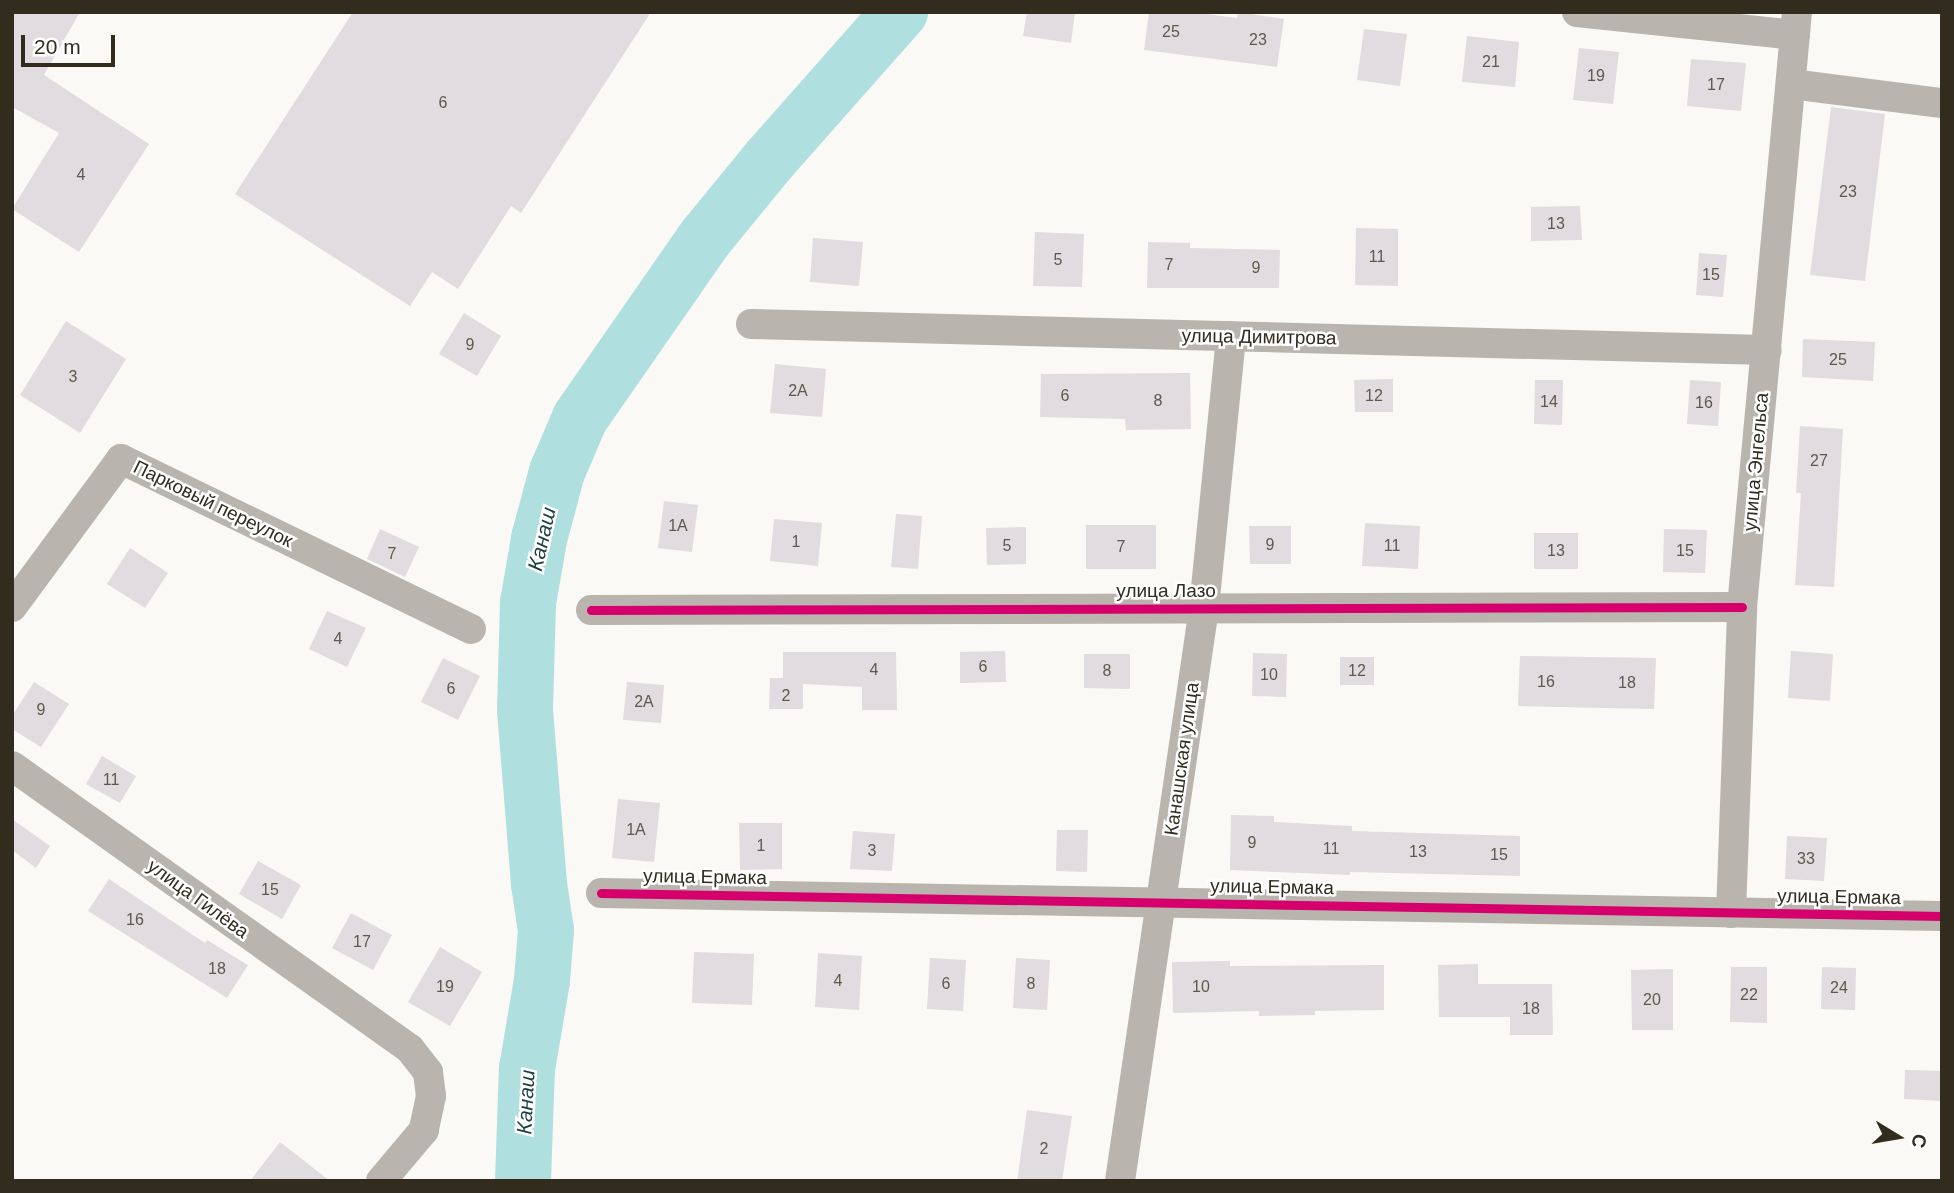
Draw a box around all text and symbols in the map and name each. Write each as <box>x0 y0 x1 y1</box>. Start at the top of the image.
scale bar <box>24 21 119 65</box>
house number: 25 <box>1162 22 1180 42</box>
house number: 23 <box>1249 30 1267 50</box>
text: 20 m <box>34 35 81 58</box>
house number: 21 <box>1482 52 1500 72</box>
house number: 19 <box>1587 66 1605 86</box>
house number: 17 <box>1707 75 1725 95</box>
house number: 6 <box>439 93 447 113</box>
house number: 4 <box>77 165 85 185</box>
house number: 23 <box>1839 182 1857 202</box>
house number: 13 <box>1547 214 1565 234</box>
house number: 11 <box>1369 247 1385 267</box>
house number: 5 <box>1054 250 1062 270</box>
house number: 7 <box>1165 255 1173 275</box>
house number: 9 <box>1252 258 1260 278</box>
house number: 15 <box>1702 265 1720 285</box>
street label: улица Димитрова <box>1181 324 1337 350</box>
house number: 9 <box>466 335 474 355</box>
house number: 25 <box>1829 350 1847 370</box>
house number: 3 <box>69 367 77 387</box>
house number: 2А <box>788 381 808 401</box>
house number: 6 <box>1061 386 1069 406</box>
house number: 12 <box>1365 386 1383 406</box>
house number: 8 <box>1154 391 1162 411</box>
house number: 14 <box>1540 392 1558 412</box>
street label: улица Энгельса <box>1739 392 1773 532</box>
house number: 16 <box>1695 393 1713 413</box>
house number: 27 <box>1810 451 1828 471</box>
street label: Парковый переулок <box>130 455 296 553</box>
water label: Канаш <box>522 505 562 573</box>
house number: 1А <box>668 516 688 536</box>
house number: 1 <box>792 532 800 552</box>
house number: 9 <box>1266 535 1274 555</box>
house number: 5 <box>1003 536 1011 556</box>
house number: 11 <box>1384 536 1400 556</box>
house number: 7 <box>1117 537 1125 557</box>
house number: 13 <box>1547 541 1565 561</box>
house number: 15 <box>1676 541 1694 561</box>
house number: 7 <box>388 544 396 564</box>
street label: улица Лазо <box>1116 580 1216 602</box>
house number: 4 <box>334 629 342 649</box>
house number: 6 <box>979 657 987 677</box>
house number: 4 <box>870 660 878 680</box>
house number: 8 <box>1103 661 1111 681</box>
house number: 12 <box>1348 661 1366 681</box>
house number: 10 <box>1260 665 1278 685</box>
house number: 16 <box>1537 672 1555 692</box>
house number: 18 <box>1618 673 1636 693</box>
house number: 6 <box>447 679 455 699</box>
street label: Канашская улица <box>1160 681 1204 837</box>
house number: 2 <box>782 686 790 706</box>
house number: 2А <box>634 692 654 712</box>
house number: 9 <box>37 700 45 720</box>
house number: 11 <box>103 770 119 790</box>
house number: 1А <box>626 820 646 840</box>
house number: 9 <box>1248 833 1256 853</box>
house number: 1 <box>757 836 765 856</box>
house number: 11 <box>1323 839 1339 859</box>
house number: 3 <box>868 841 876 861</box>
house number: 13 <box>1409 842 1427 862</box>
house number: 15 <box>1490 845 1508 865</box>
house number: 33 <box>1797 849 1815 869</box>
street label: улица Гилёва <box>143 855 253 943</box>
street label: улица Ермака <box>643 865 767 889</box>
street label: улица Ермака <box>1210 875 1334 899</box>
house number: 15 <box>261 880 279 900</box>
street label: улица Ермака <box>1777 885 1901 909</box>
house number: 16 <box>126 910 144 930</box>
house number: 17 <box>353 932 371 952</box>
house number: 18 <box>208 959 226 979</box>
house number: 4 <box>834 971 842 991</box>
house number: 6 <box>942 974 950 994</box>
house number: 8 <box>1027 974 1035 994</box>
house number: 19 <box>436 977 454 997</box>
house number: 10 <box>1192 977 1210 997</box>
house number: 24 <box>1830 978 1848 998</box>
house number: 22 <box>1740 985 1758 1005</box>
house number: 20 <box>1643 990 1661 1010</box>
house number: 18 <box>1522 999 1540 1019</box>
water label: Канаш <box>512 1069 540 1135</box>
north arrow <box>1863 1102 1933 1172</box>
text: С <box>1907 1132 1931 1150</box>
house number: 2 <box>1040 1139 1048 1159</box>

